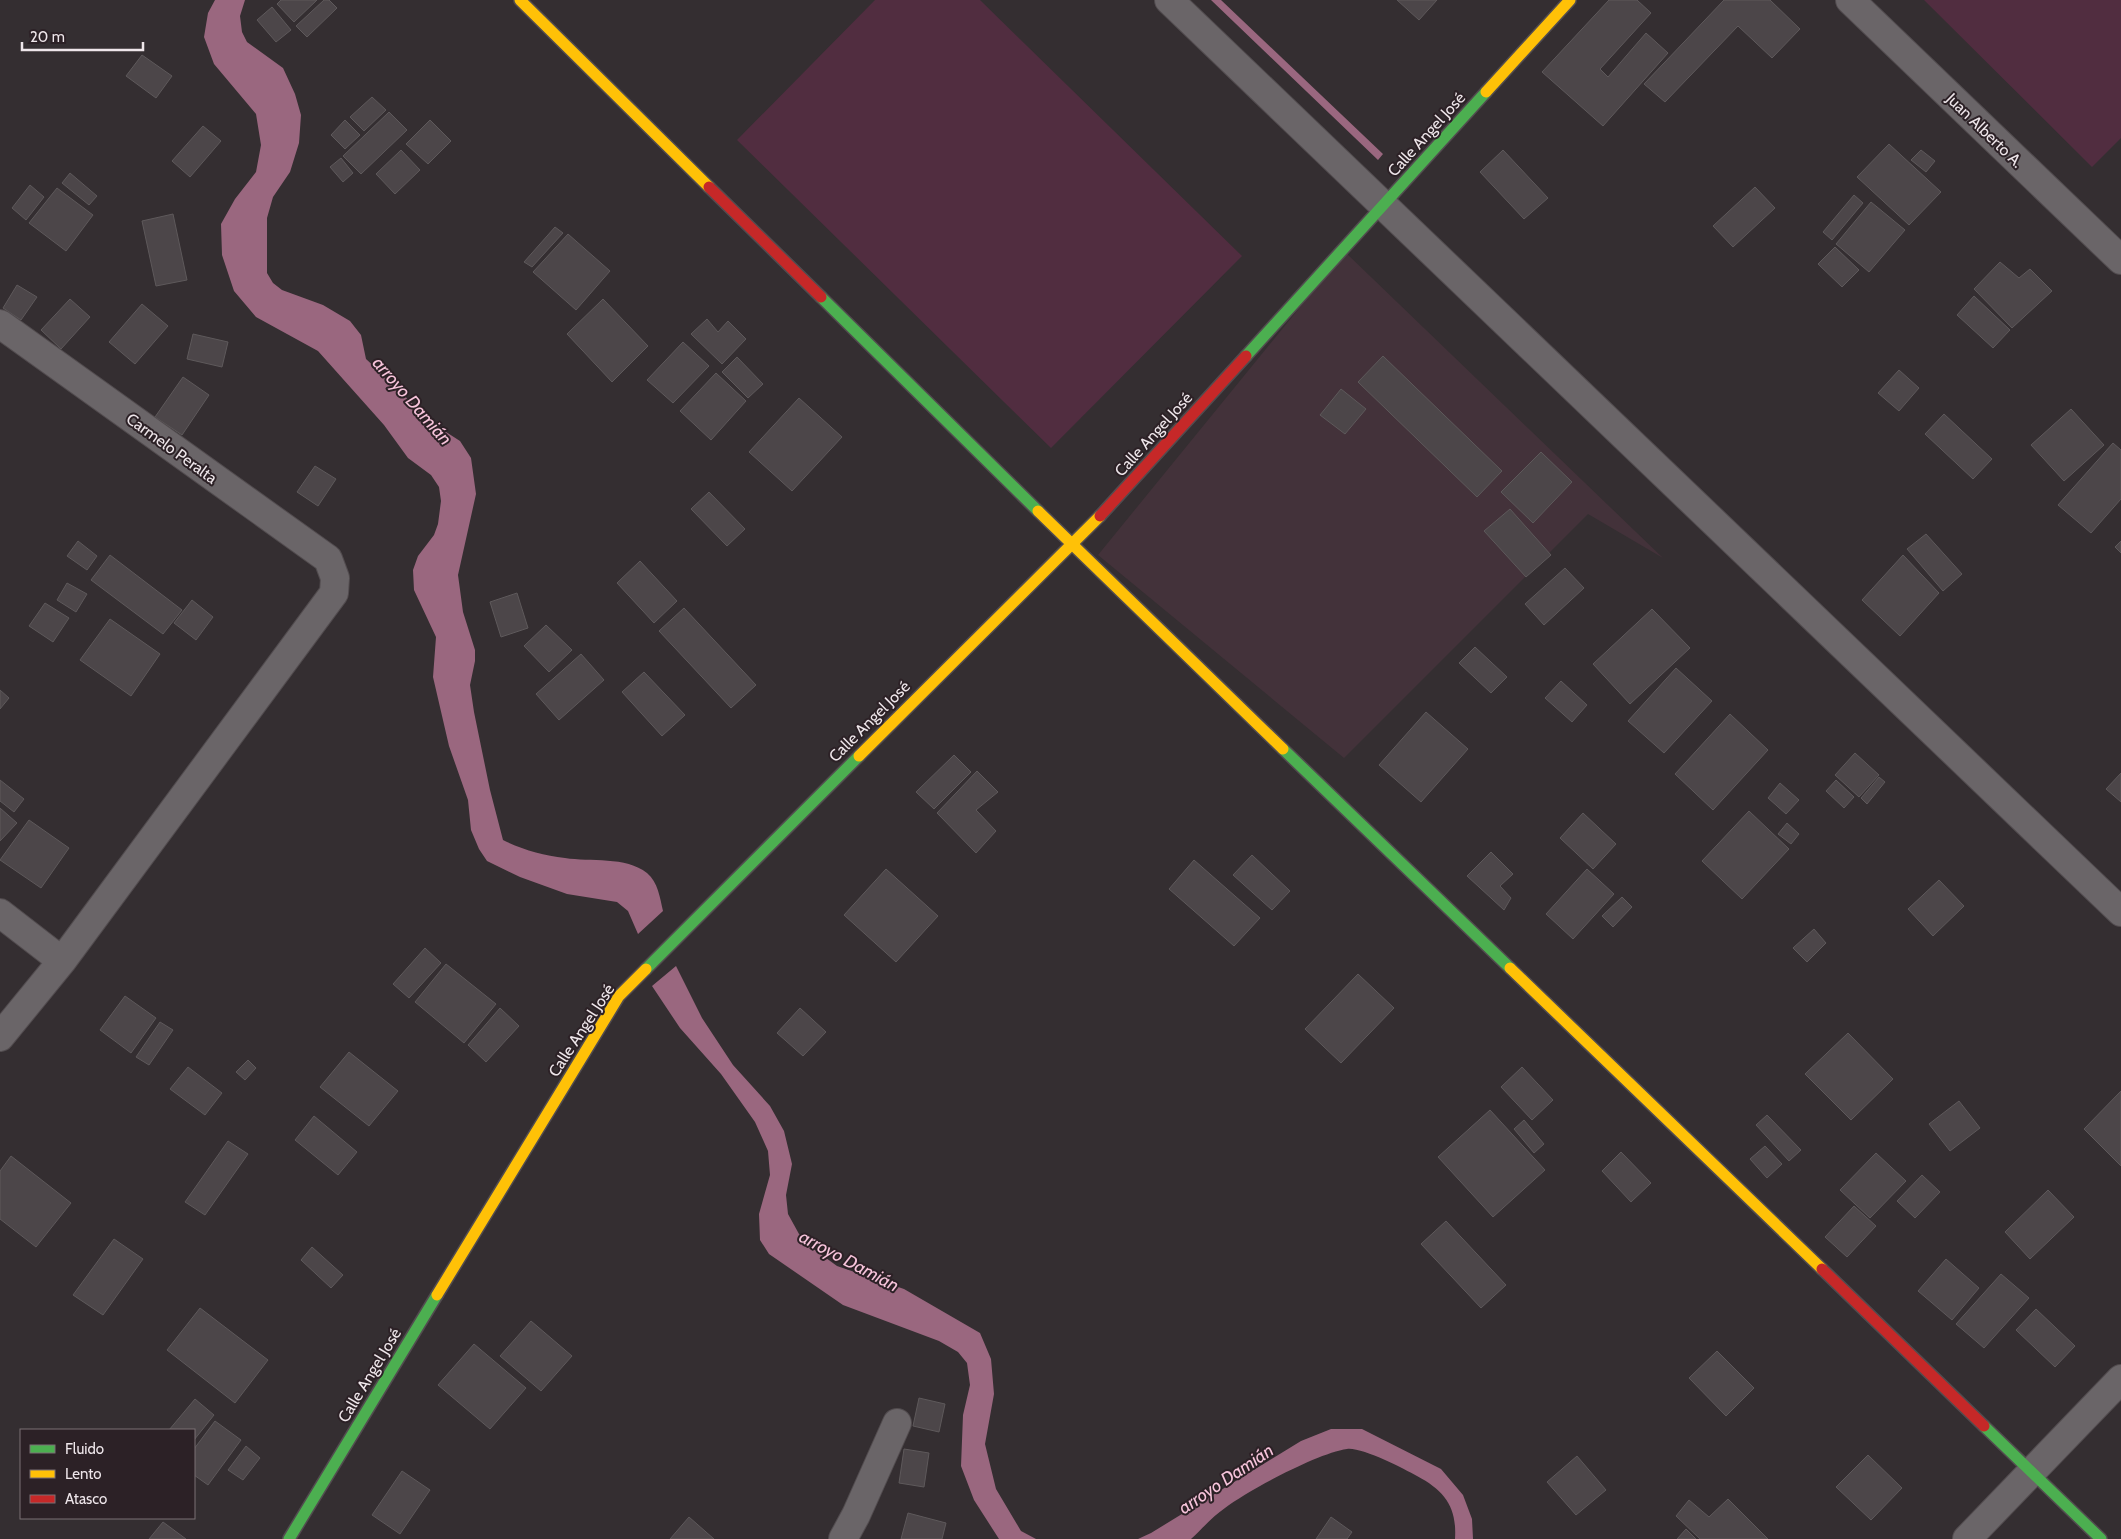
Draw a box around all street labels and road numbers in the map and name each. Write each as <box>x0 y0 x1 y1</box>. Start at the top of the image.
street label: Calle Angel José <box>1384 88 1469 180</box>
street label: Juan Alberto A. <box>1942 88 2027 172</box>
street label: Calle Angel José <box>1111 388 1196 480</box>
street label: Carmelo Peralta <box>123 409 221 488</box>
street label: Calle Angel José <box>825 677 914 766</box>
street label: Calle Angel José <box>544 980 618 1080</box>
street label: Calle Angel José <box>334 1325 405 1426</box>

